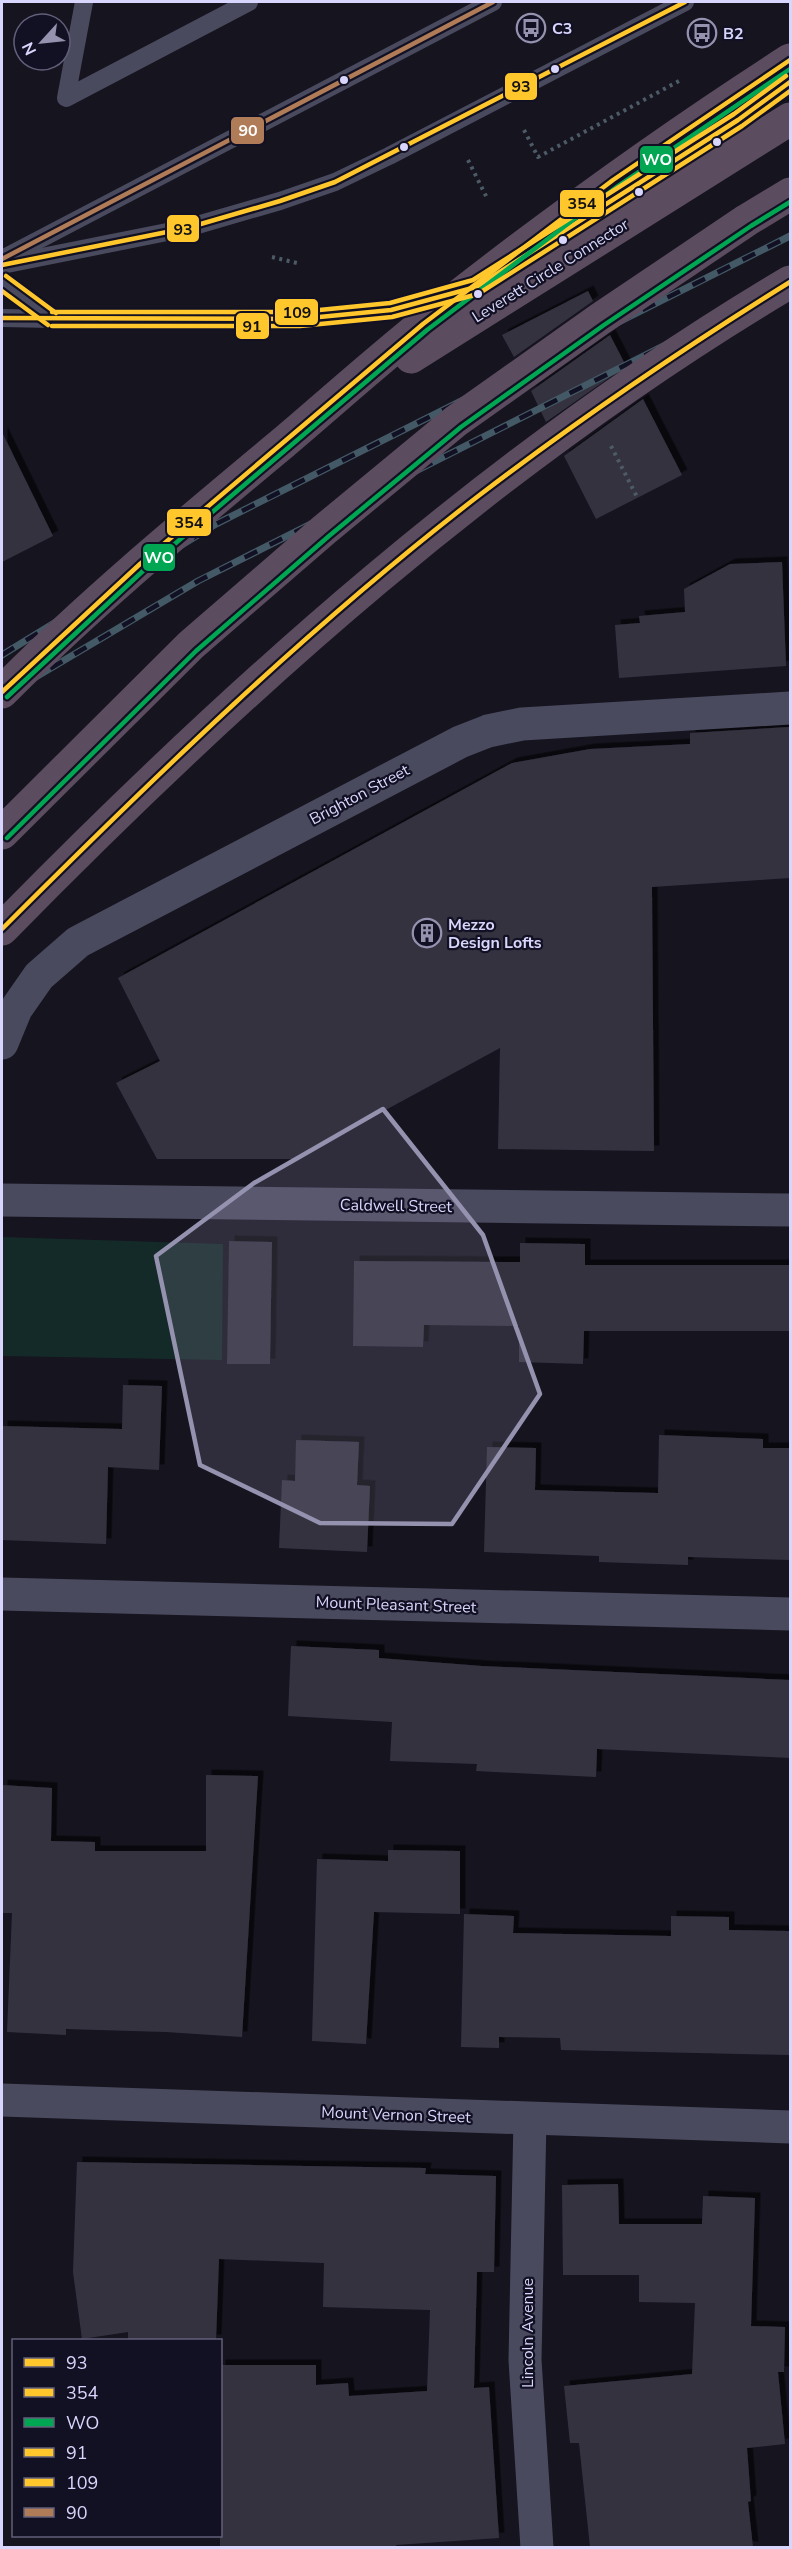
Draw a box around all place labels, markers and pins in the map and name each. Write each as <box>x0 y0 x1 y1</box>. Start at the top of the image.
bus stop icon: C3 <box>515 12 547 44</box>
bus stop icon: B2 <box>686 17 718 49</box>
place label: C3 <box>552 18 572 40</box>
place label: B2 <box>723 23 744 45</box>
unlabelled marker <box>549 63 561 75</box>
unlabelled marker <box>338 74 350 86</box>
unlabelled marker <box>711 136 723 148</box>
unlabelled marker <box>398 141 410 153</box>
unlabelled marker <box>633 186 645 198</box>
unlabelled marker <box>557 234 569 246</box>
unlabelled marker <box>472 288 484 300</box>
place label: Mezzo Design Lofts <box>448 914 542 954</box>
building icon: Mezzo Design Lofts <box>411 917 443 949</box>

